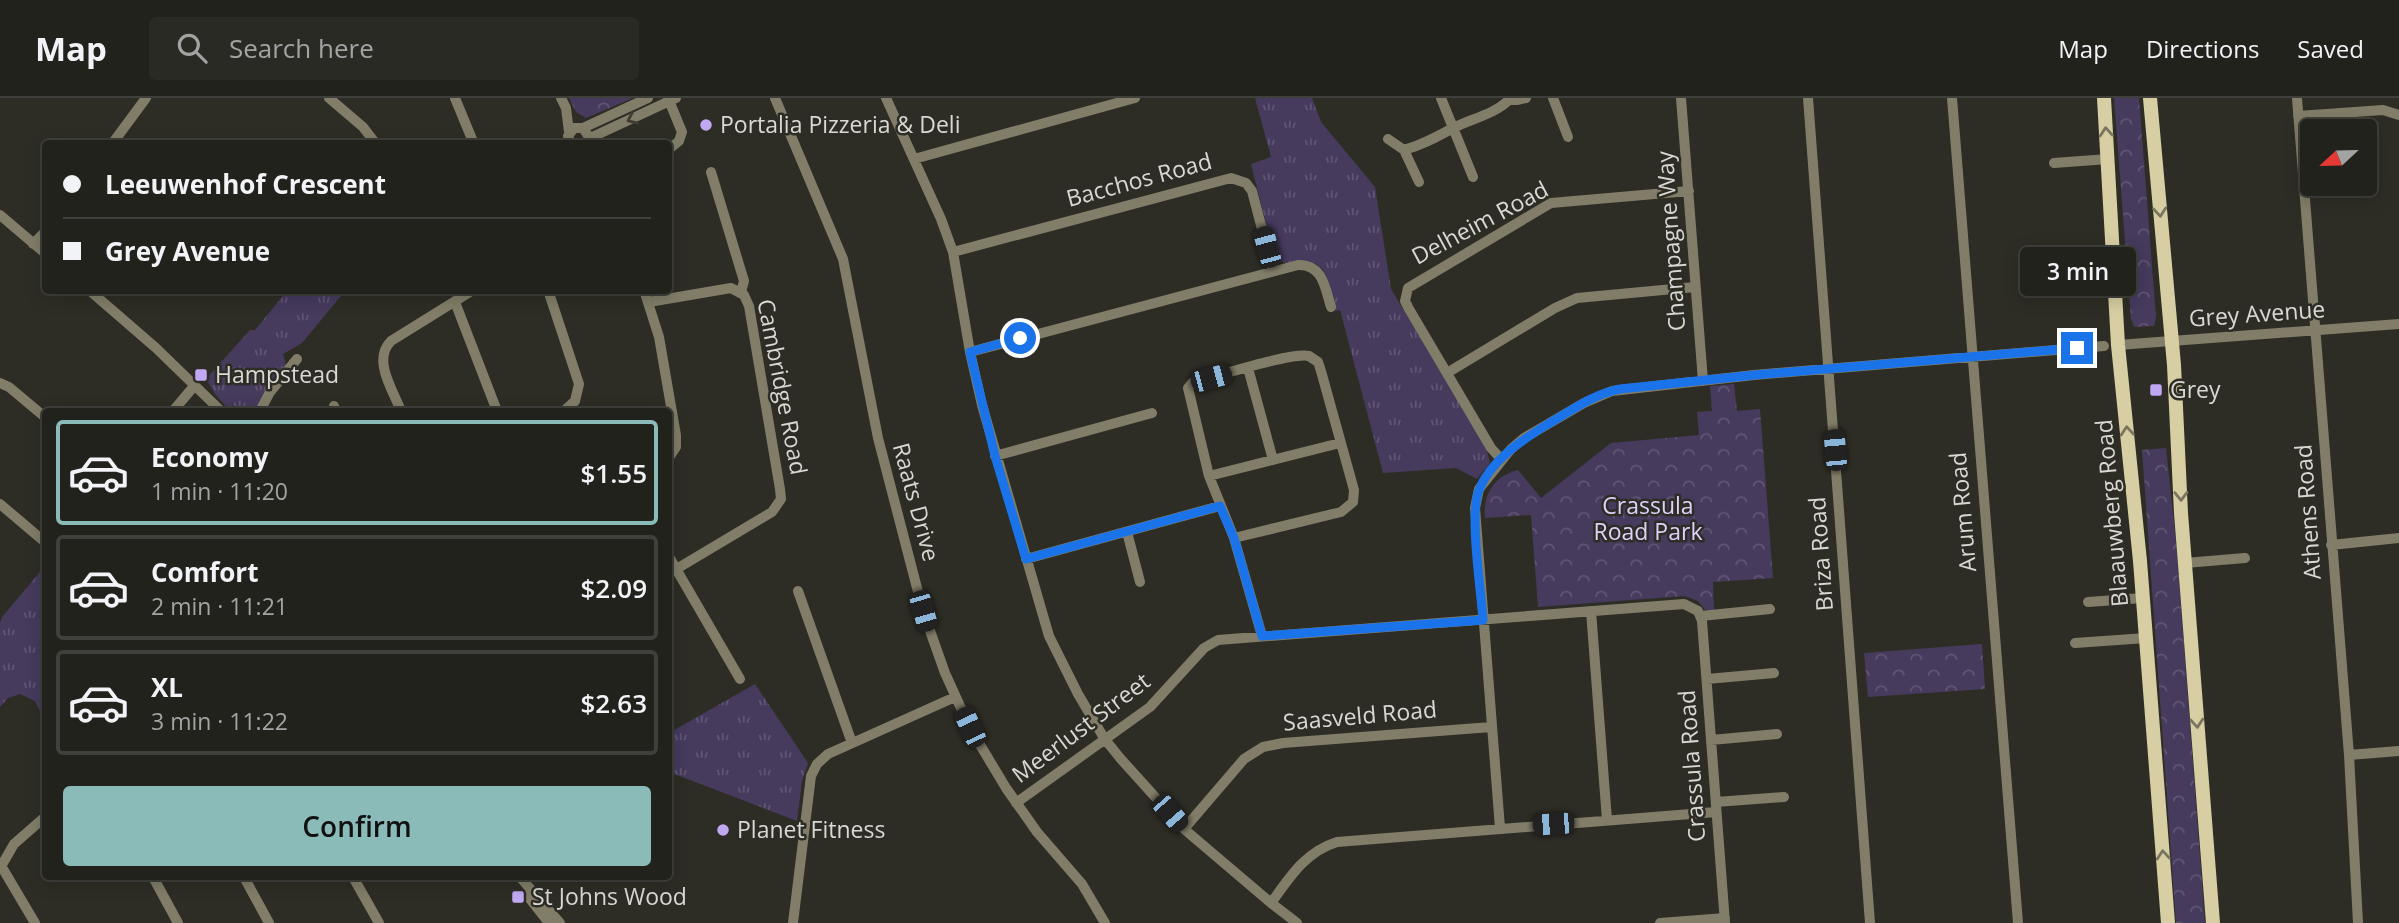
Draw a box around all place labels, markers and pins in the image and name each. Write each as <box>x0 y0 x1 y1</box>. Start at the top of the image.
place label: Portalia Pizzeria & Deli <box>720 108 960 140</box>
marker: Portalia Pizzeria & Deli <box>698 117 714 133</box>
place label: Hampstead <box>215 358 339 390</box>
marker: Hampstead <box>193 367 209 383</box>
place label: Grey <box>2170 373 2221 405</box>
marker: Grey <box>2148 382 2164 398</box>
place label: Planet Fitness <box>737 813 885 845</box>
marker: Planet Fitness <box>715 822 731 838</box>
place label: St Johns Wood <box>532 880 687 912</box>
marker: St Johns Wood <box>510 889 526 905</box>

